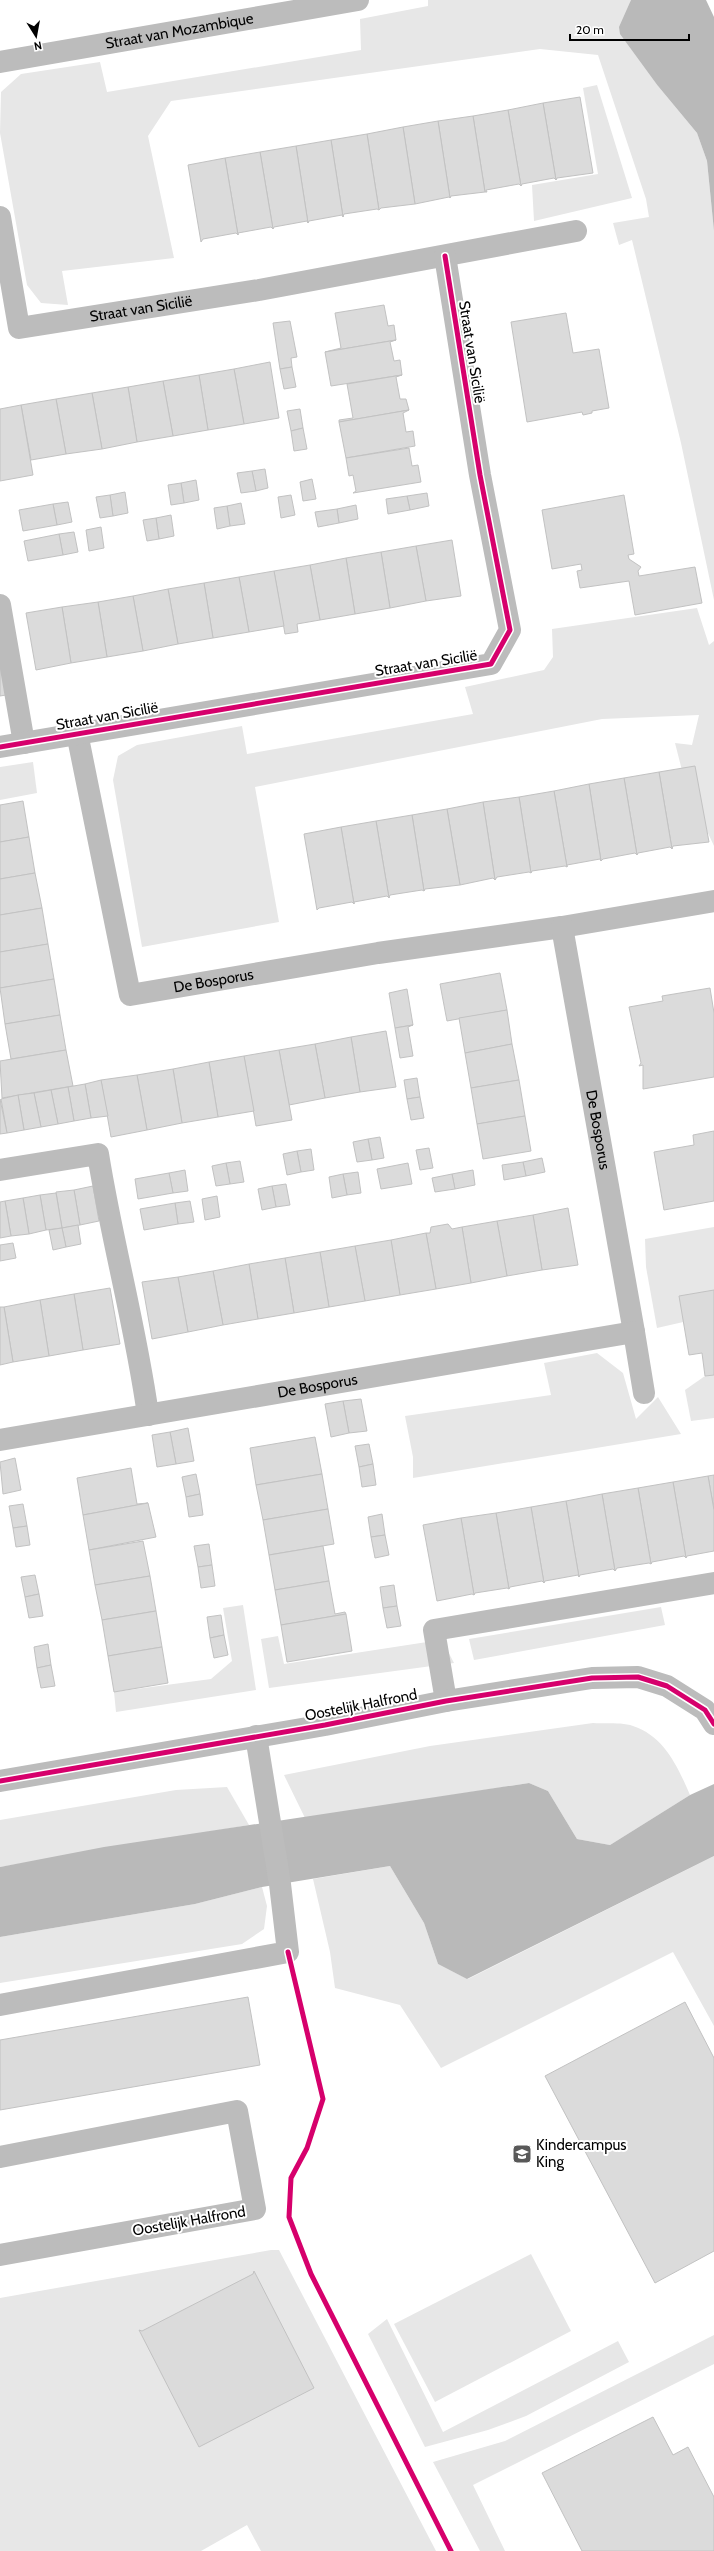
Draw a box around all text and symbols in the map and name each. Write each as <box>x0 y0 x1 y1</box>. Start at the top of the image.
street label: Straat van Mozambique <box>104 9 255 53</box>
north arrow <box>16 16 56 56</box>
scale bar <box>570 16 689 42</box>
text: 20 m <box>576 22 604 37</box>
text: N <box>33 38 43 53</box>
street label: Straat van Sicilië <box>88 292 194 326</box>
street label: Straat van Sicilië <box>455 300 489 405</box>
street label: Straat van Sicilië <box>374 646 479 680</box>
street label: Straat van Sicilië <box>55 698 160 734</box>
street label: De Bosporus <box>172 965 255 996</box>
street label: De Bosporus <box>582 1088 614 1171</box>
street label: De Bosporus <box>276 1370 359 1402</box>
street label: Oostelijk Halfrond <box>303 1685 419 1725</box>
place label: Kindercampus King <box>536 2136 627 2171</box>
school or university icon: Kindercampus King <box>511 2143 533 2165</box>
street label: Oostelijk Halfrond <box>131 2202 247 2240</box>

